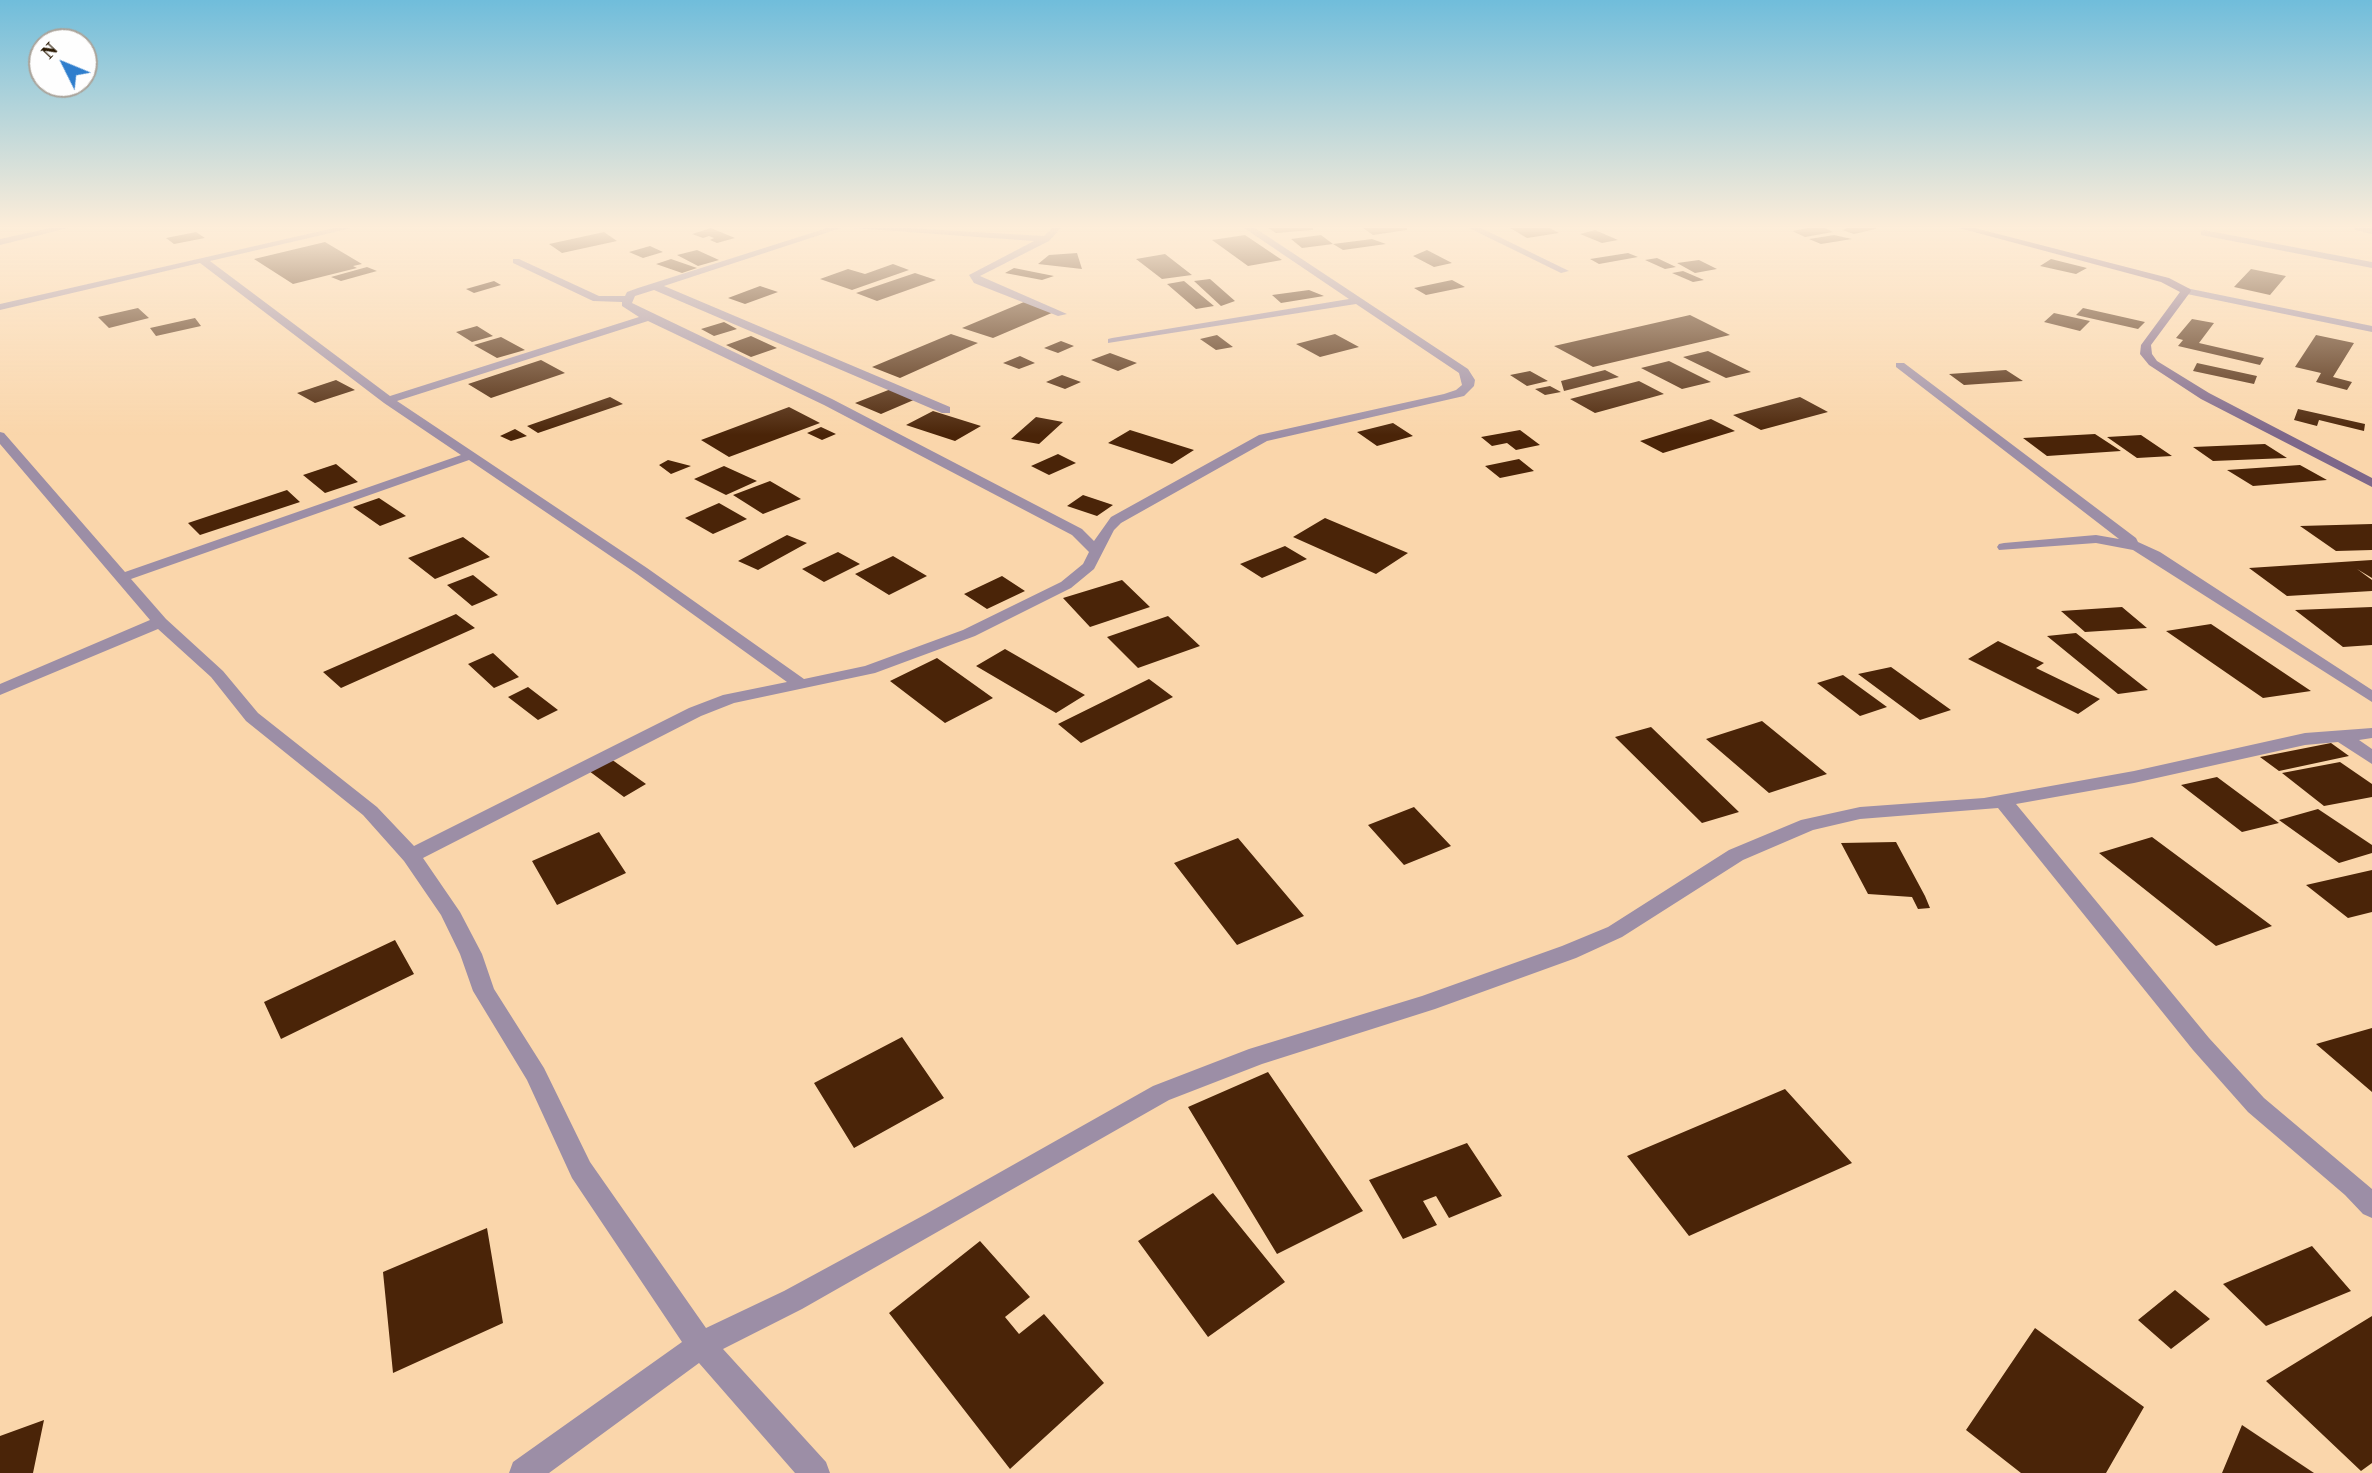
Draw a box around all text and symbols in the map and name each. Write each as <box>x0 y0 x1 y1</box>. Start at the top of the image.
north arrow <box>28 28 98 98</box>
text: N <box>35 36 63 64</box>

